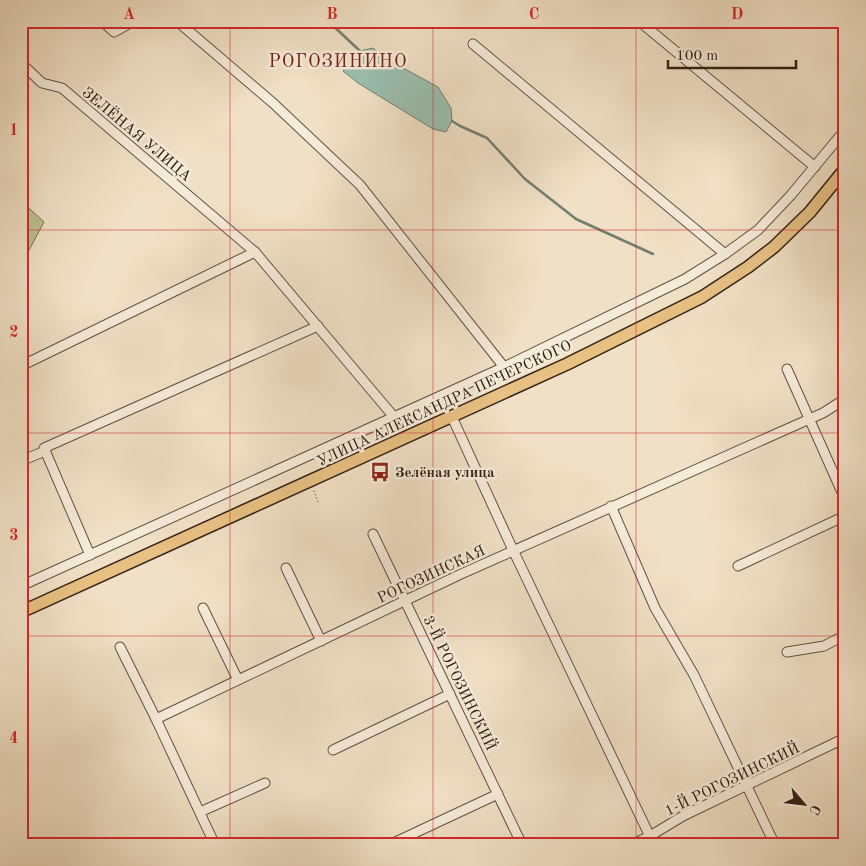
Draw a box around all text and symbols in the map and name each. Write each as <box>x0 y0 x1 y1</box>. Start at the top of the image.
text: A <box>123 7 135 23</box>
text: B <box>326 7 338 23</box>
text: C <box>529 7 539 23</box>
text: D <box>731 7 743 23</box>
scale bar <box>668 38 796 70</box>
text: 100 m <box>676 49 718 64</box>
district label: РОГОЗИНИНО <box>268 53 408 71</box>
street label: ЗЕЛЁНАЯ УЛИЦА <box>79 83 196 185</box>
text: 1 <box>9 123 19 139</box>
text: 2 <box>9 325 19 341</box>
street label: УЛИЦА АЛЕКСАНДРА ПЕЧЕРСКОГО <box>315 339 574 470</box>
bus stop icon: Зелёная улица <box>369 461 391 483</box>
place label: Зелёная улица <box>395 466 495 481</box>
text: 3 <box>9 528 19 544</box>
street label: РОГОЗИНСКАЯ <box>375 544 488 607</box>
street label: 3-Й РОГОЗИНСКИЙ <box>420 612 501 753</box>
text: 4 <box>9 731 19 747</box>
street label: 1-Й РОГОЗИНСКИЙ <box>661 738 802 819</box>
north arrow <box>778 778 828 828</box>
text: С <box>806 802 823 817</box>

